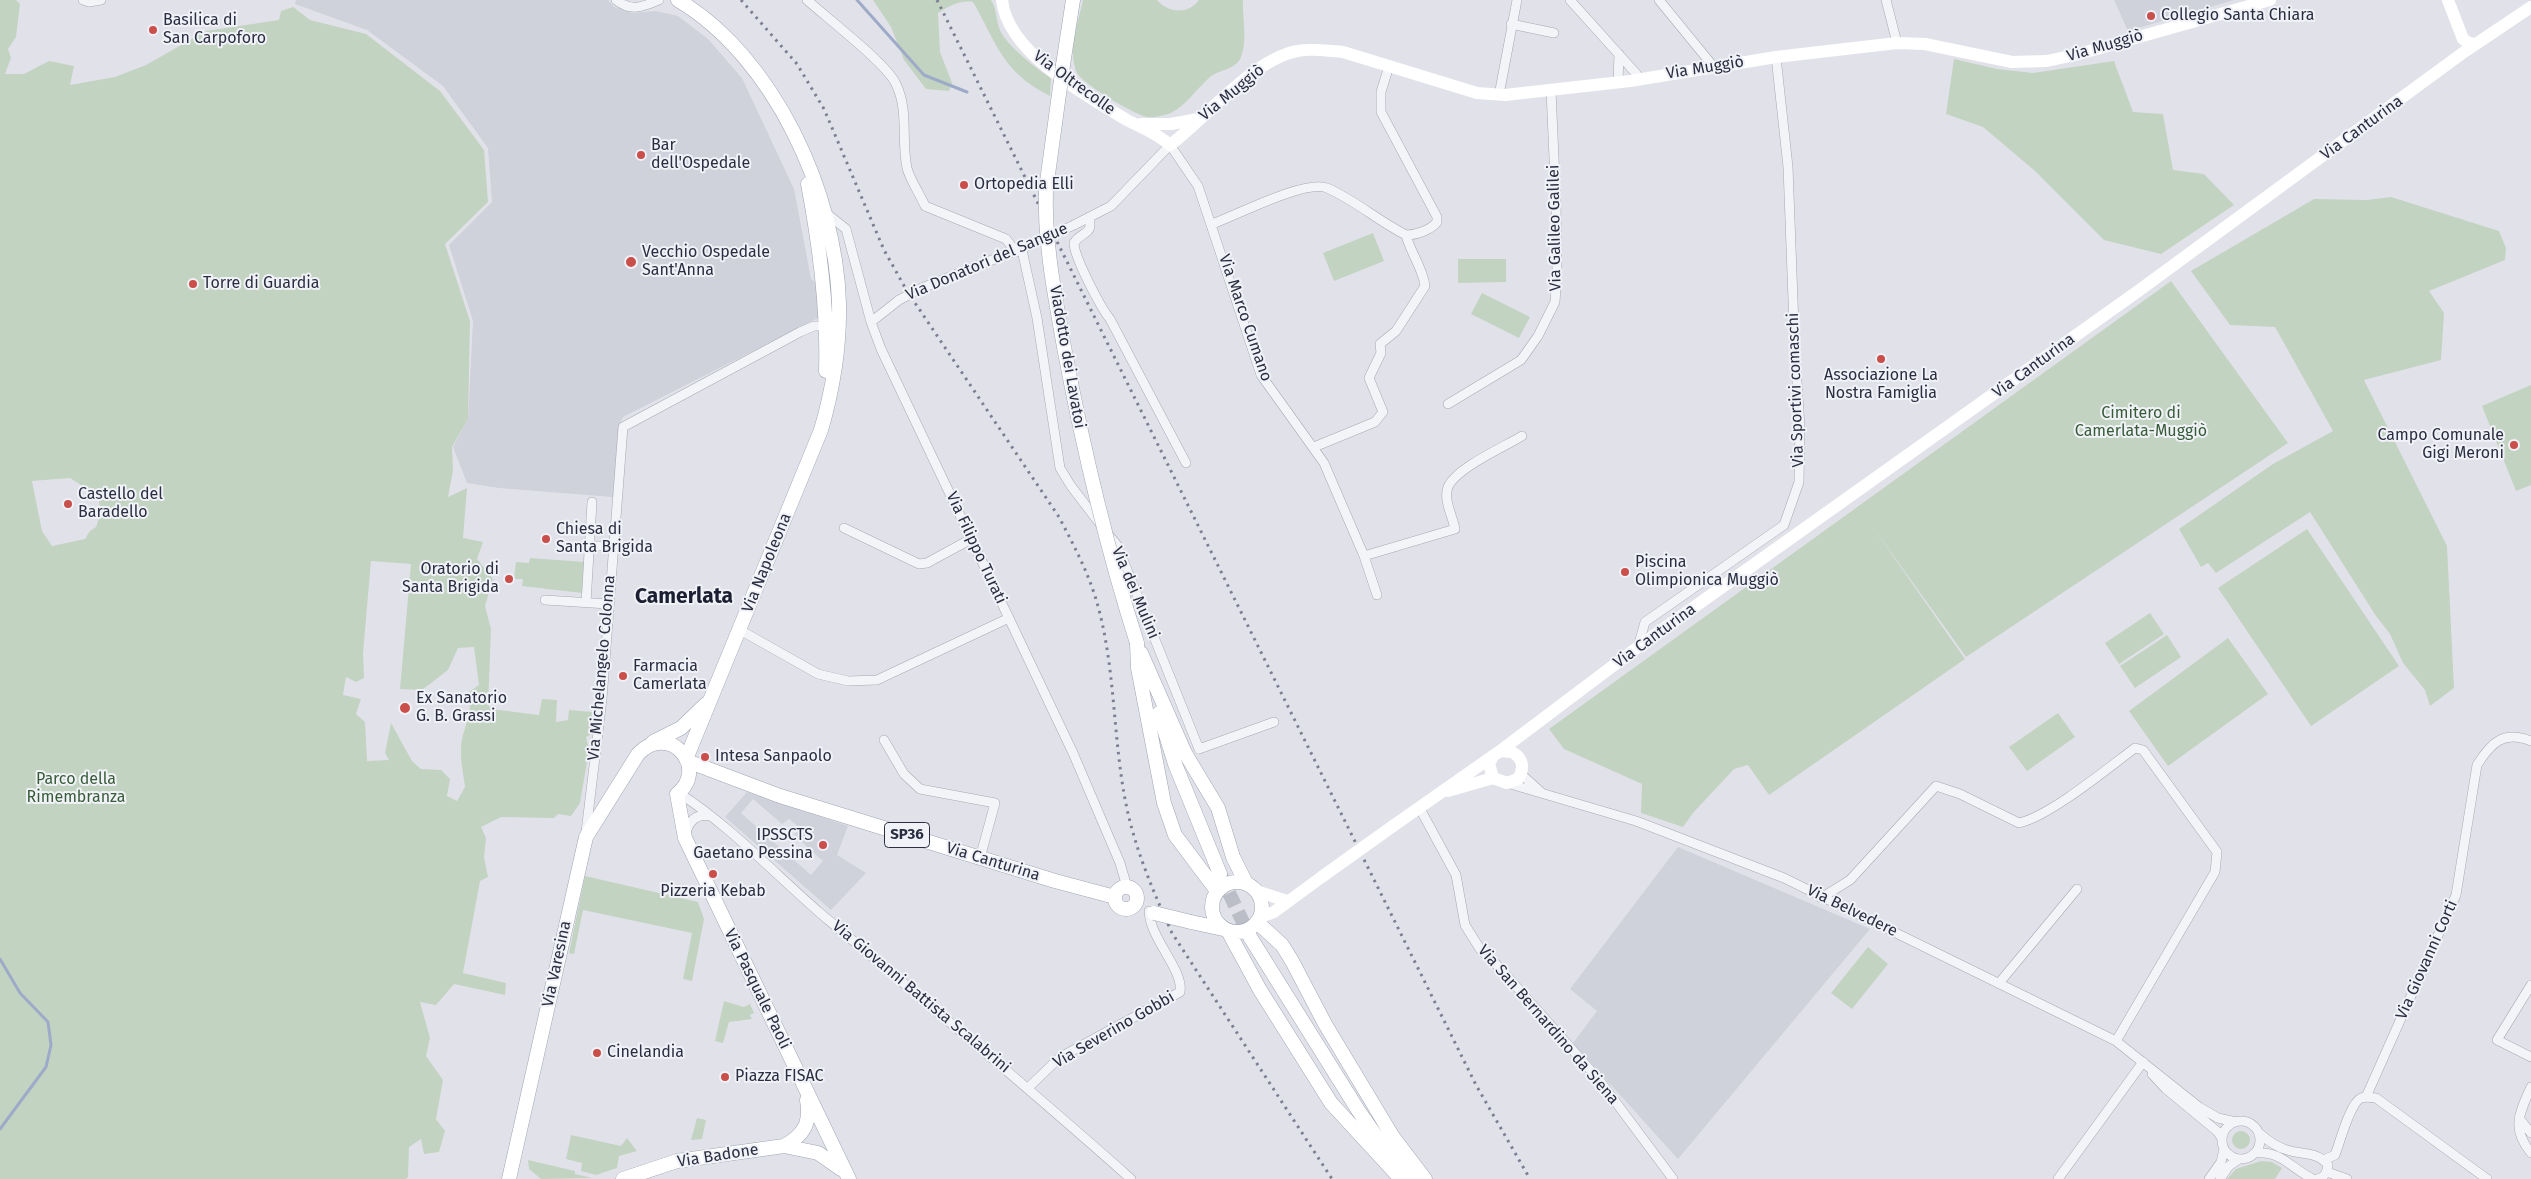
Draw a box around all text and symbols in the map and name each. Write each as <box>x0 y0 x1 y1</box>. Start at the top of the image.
place label: Collegio Santa Chiara <box>2161 6 2315 26</box>
marker: Collegio Santa Chiara <box>2145 10 2157 22</box>
place label: Basilica di San Carpoforo <box>163 11 266 49</box>
marker: Basilica di San Carpoforo <box>147 24 159 36</box>
street label: Via Muggiò <box>2065 26 2145 66</box>
street label: Via Oltrecolle <box>1029 47 1119 119</box>
street label: Via Muggiò <box>1665 52 1745 84</box>
street label: Via Muggiò <box>1195 61 1269 125</box>
street label: Via Canturina <box>2317 92 2407 164</box>
place label: Bar dell'Ospedale <box>651 136 750 174</box>
marker: Bar dell'Ospedale <box>635 149 647 161</box>
street label: Via Galileo Galilei <box>1544 164 1566 292</box>
place label: Ortopedia Elli <box>974 175 1074 195</box>
marker: Ortopedia Elli <box>958 179 970 191</box>
street label: Via Donatori del Sangue <box>903 219 1071 305</box>
place label: Vecchio Ospedale Sant'Anna <box>642 243 770 281</box>
street label: Via Marco Cumano <box>1214 252 1276 384</box>
marker: Vecchio Ospedale Sant'Anna <box>624 255 638 269</box>
place label: Torre di Guardia <box>203 274 319 294</box>
marker: Torre di Guardia <box>187 278 199 290</box>
street label: Viadotto dei Lavatoi <box>1045 284 1089 430</box>
street label: Via Sportivi comaschi <box>1784 312 1808 468</box>
street label: Via Canturina <box>1989 330 2079 402</box>
marker: Associazione La Nostra Famiglia <box>1875 353 1887 365</box>
place label: Associazione La Nostra Famiglia <box>1824 366 1938 404</box>
park label: Cimitero di Camerlata-Muggiò <box>2075 404 2207 442</box>
place label: Campo Comunale Gigi Meroni <box>2377 426 2504 464</box>
marker: Campo Comunale Gigi Meroni <box>2508 439 2520 451</box>
place label: Castello del Baradello <box>78 485 163 523</box>
street label: Via Filippo Turati <box>942 489 1010 607</box>
marker: Castello del Baradello <box>62 498 74 510</box>
street label: Via Napoleona <box>738 510 796 616</box>
place label: Chiesa di Santa Brigida <box>556 520 653 558</box>
marker: Chiesa di Santa Brigida <box>540 533 552 545</box>
street label: Via dei Mulini <box>1107 544 1163 642</box>
place label: Piscina Olimpionica Muggiò <box>1635 553 1779 591</box>
place label: Oratorio di Santa Brigida <box>402 560 499 598</box>
marker: Piscina Olimpionica Muggiò <box>1619 566 1631 578</box>
marker: Oratorio di Santa Brigida <box>503 573 515 585</box>
street label: Via Michelangelo Colonna <box>584 574 620 762</box>
district label: Camerlata <box>635 584 733 610</box>
street label: Via Canturina <box>1610 600 1700 672</box>
place label: Farmacia Camerlata <box>633 657 707 695</box>
marker: Farmacia Camerlata <box>617 670 629 682</box>
place label: Ex Sanatorio G. B. Grassi <box>416 689 507 727</box>
marker: Ex Sanatorio G. B. Grassi <box>398 701 412 715</box>
place label: Intesa Sanpaolo <box>715 747 832 767</box>
marker: Intesa Sanpaolo <box>699 751 711 763</box>
park label: Parco della Rimembranza <box>27 770 125 808</box>
road number: SP36 <box>884 822 930 848</box>
place label: IPSSCTS Gaetano Pessina <box>693 826 813 864</box>
marker: IPSSCTS Gaetano Pessina <box>817 839 829 851</box>
street label: Via Canturina <box>944 839 1042 885</box>
marker: Pizzeria Kebab <box>707 868 719 880</box>
street label: Via Belvedere <box>1803 881 1901 941</box>
place label: Pizzeria Kebab <box>660 882 766 902</box>
street label: Via Giovanni Corti <box>2392 897 2462 1023</box>
street label: Via Giovanni Battista Scalabrini <box>828 917 1014 1077</box>
street label: Via Varesina <box>538 919 576 1009</box>
street label: Via Pasquale Paoli <box>720 926 794 1052</box>
street label: Via San Bernardino da Siena <box>1473 941 1623 1109</box>
street label: Via Severino Gobbi <box>1050 987 1178 1073</box>
place label: Cinelandia <box>607 1043 684 1063</box>
marker: Cinelandia <box>591 1047 603 1059</box>
place label: Piazza FISAC <box>735 1067 823 1087</box>
marker: Piazza FISAC <box>719 1071 731 1083</box>
street label: Via Badone <box>676 1140 760 1172</box>

